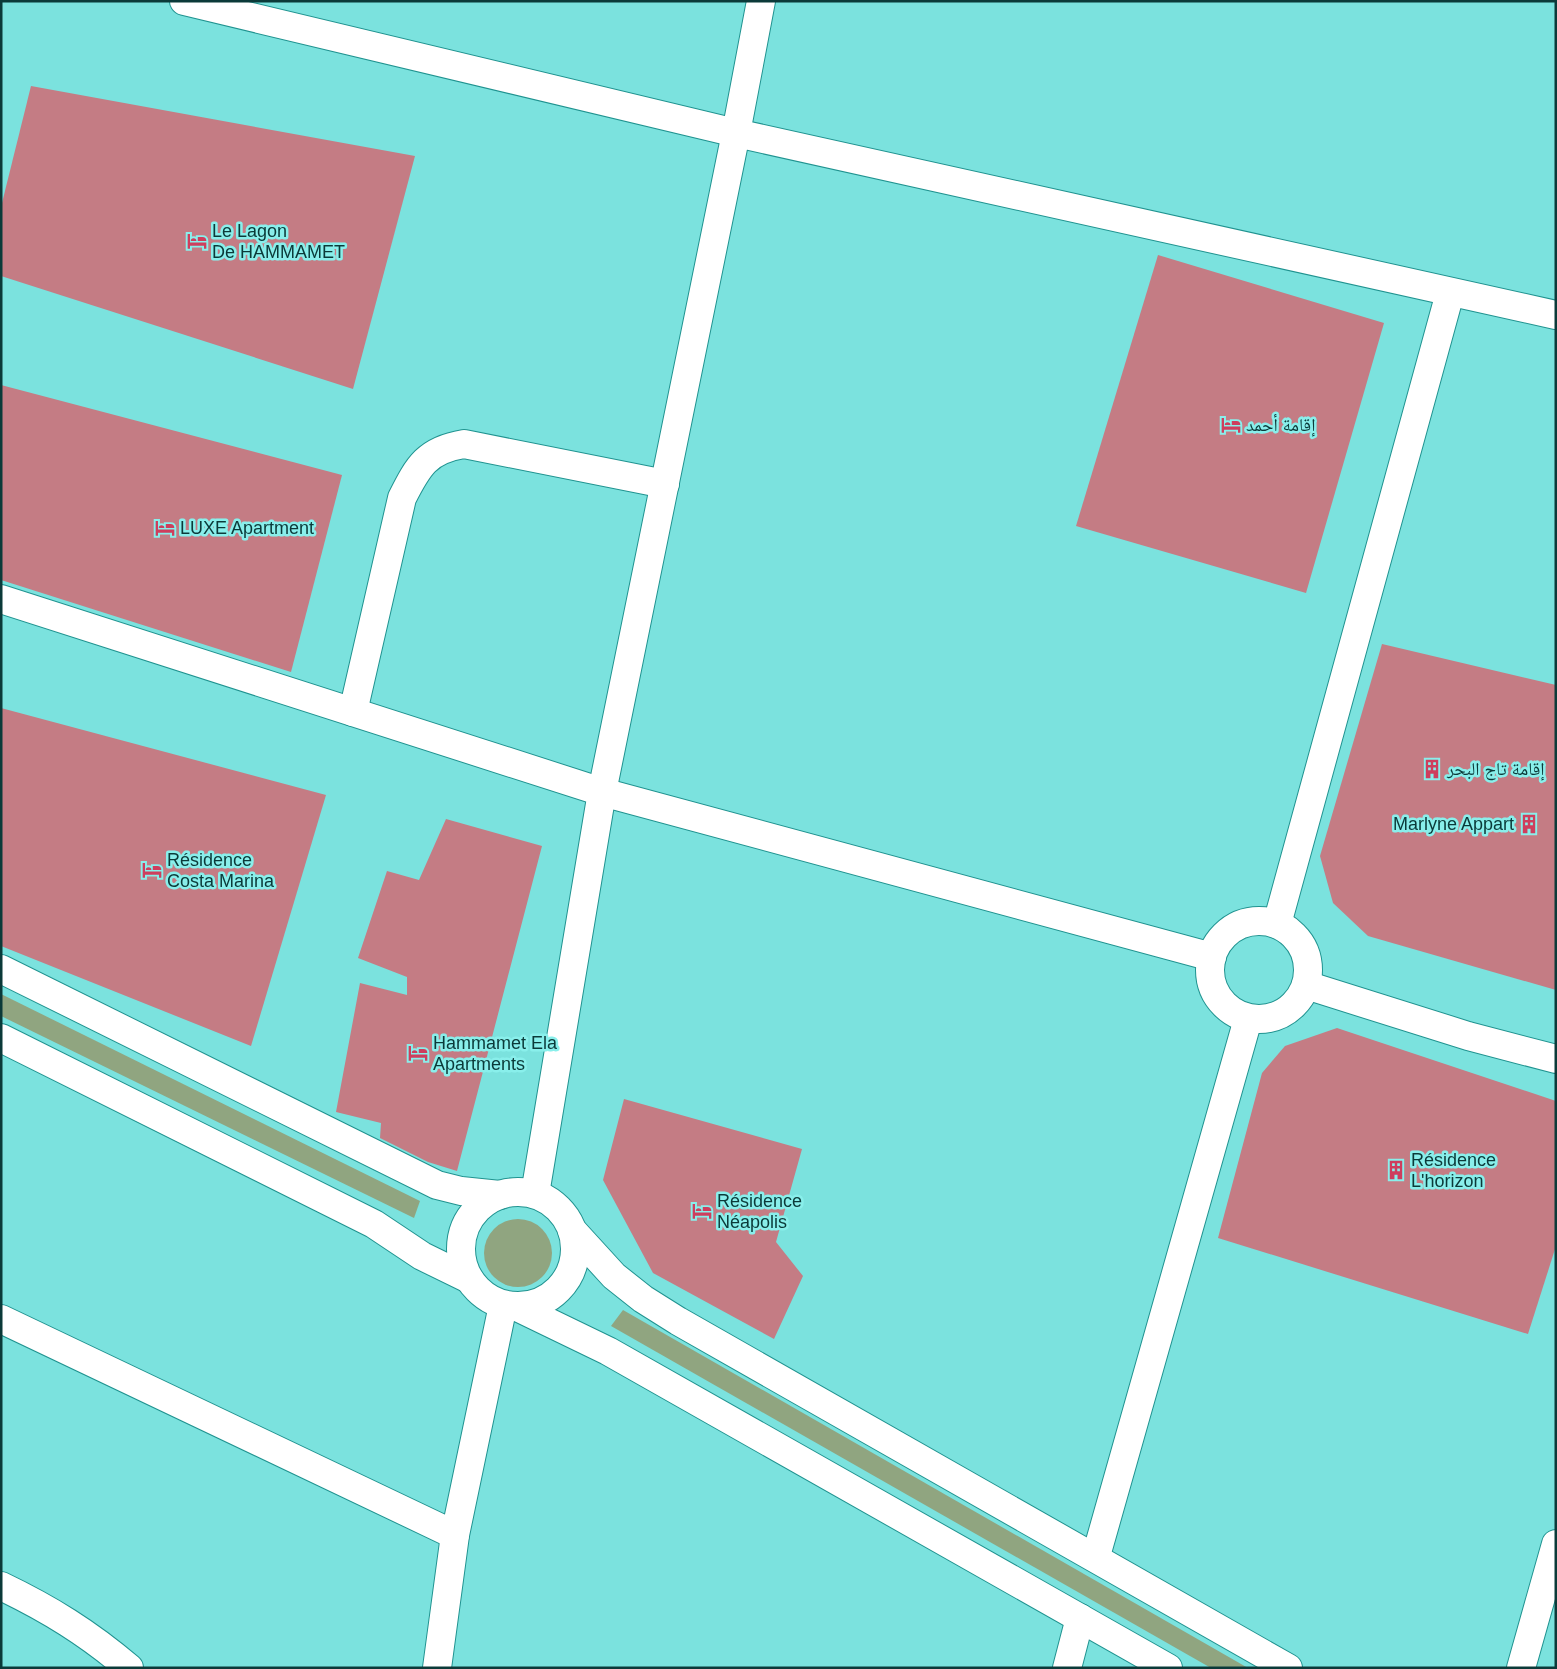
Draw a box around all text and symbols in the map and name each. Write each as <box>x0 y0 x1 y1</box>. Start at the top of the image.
place label: Le Lagon De HAMMAMET <box>212 221 345 262</box>
hotel icon: Le Lagon De HAMMAMET <box>186 230 208 252</box>
hotel icon: إقامة أحمد <box>1220 414 1242 436</box>
place label: إقامة أحمد <box>1246 414 1315 437</box>
hotel icon: LUXE Apartment <box>154 517 176 539</box>
place label: LUXE Apartment <box>180 518 314 538</box>
building icon: إقامة تاج البحر <box>1421 758 1443 780</box>
place label: إقامة تاج البحر <box>1446 759 1545 781</box>
building icon: Marlyne Appart <box>1518 813 1540 835</box>
place label: Marlyne Appart <box>1393 814 1514 834</box>
place label: Résidence Costa Marina <box>167 850 275 891</box>
hotel icon: Résidence Costa Marina <box>141 859 163 881</box>
place label: Hammamet Ela Apartments <box>433 1033 558 1074</box>
hotel icon: Hammamet Ela Apartments <box>407 1042 429 1064</box>
place label: Résidence L'horizon <box>1411 1150 1496 1191</box>
building icon: Résidence L'horizon <box>1385 1159 1407 1181</box>
place label: Résidence Néapolis <box>717 1191 802 1232</box>
hotel icon: Résidence Néapolis <box>691 1200 713 1222</box>

